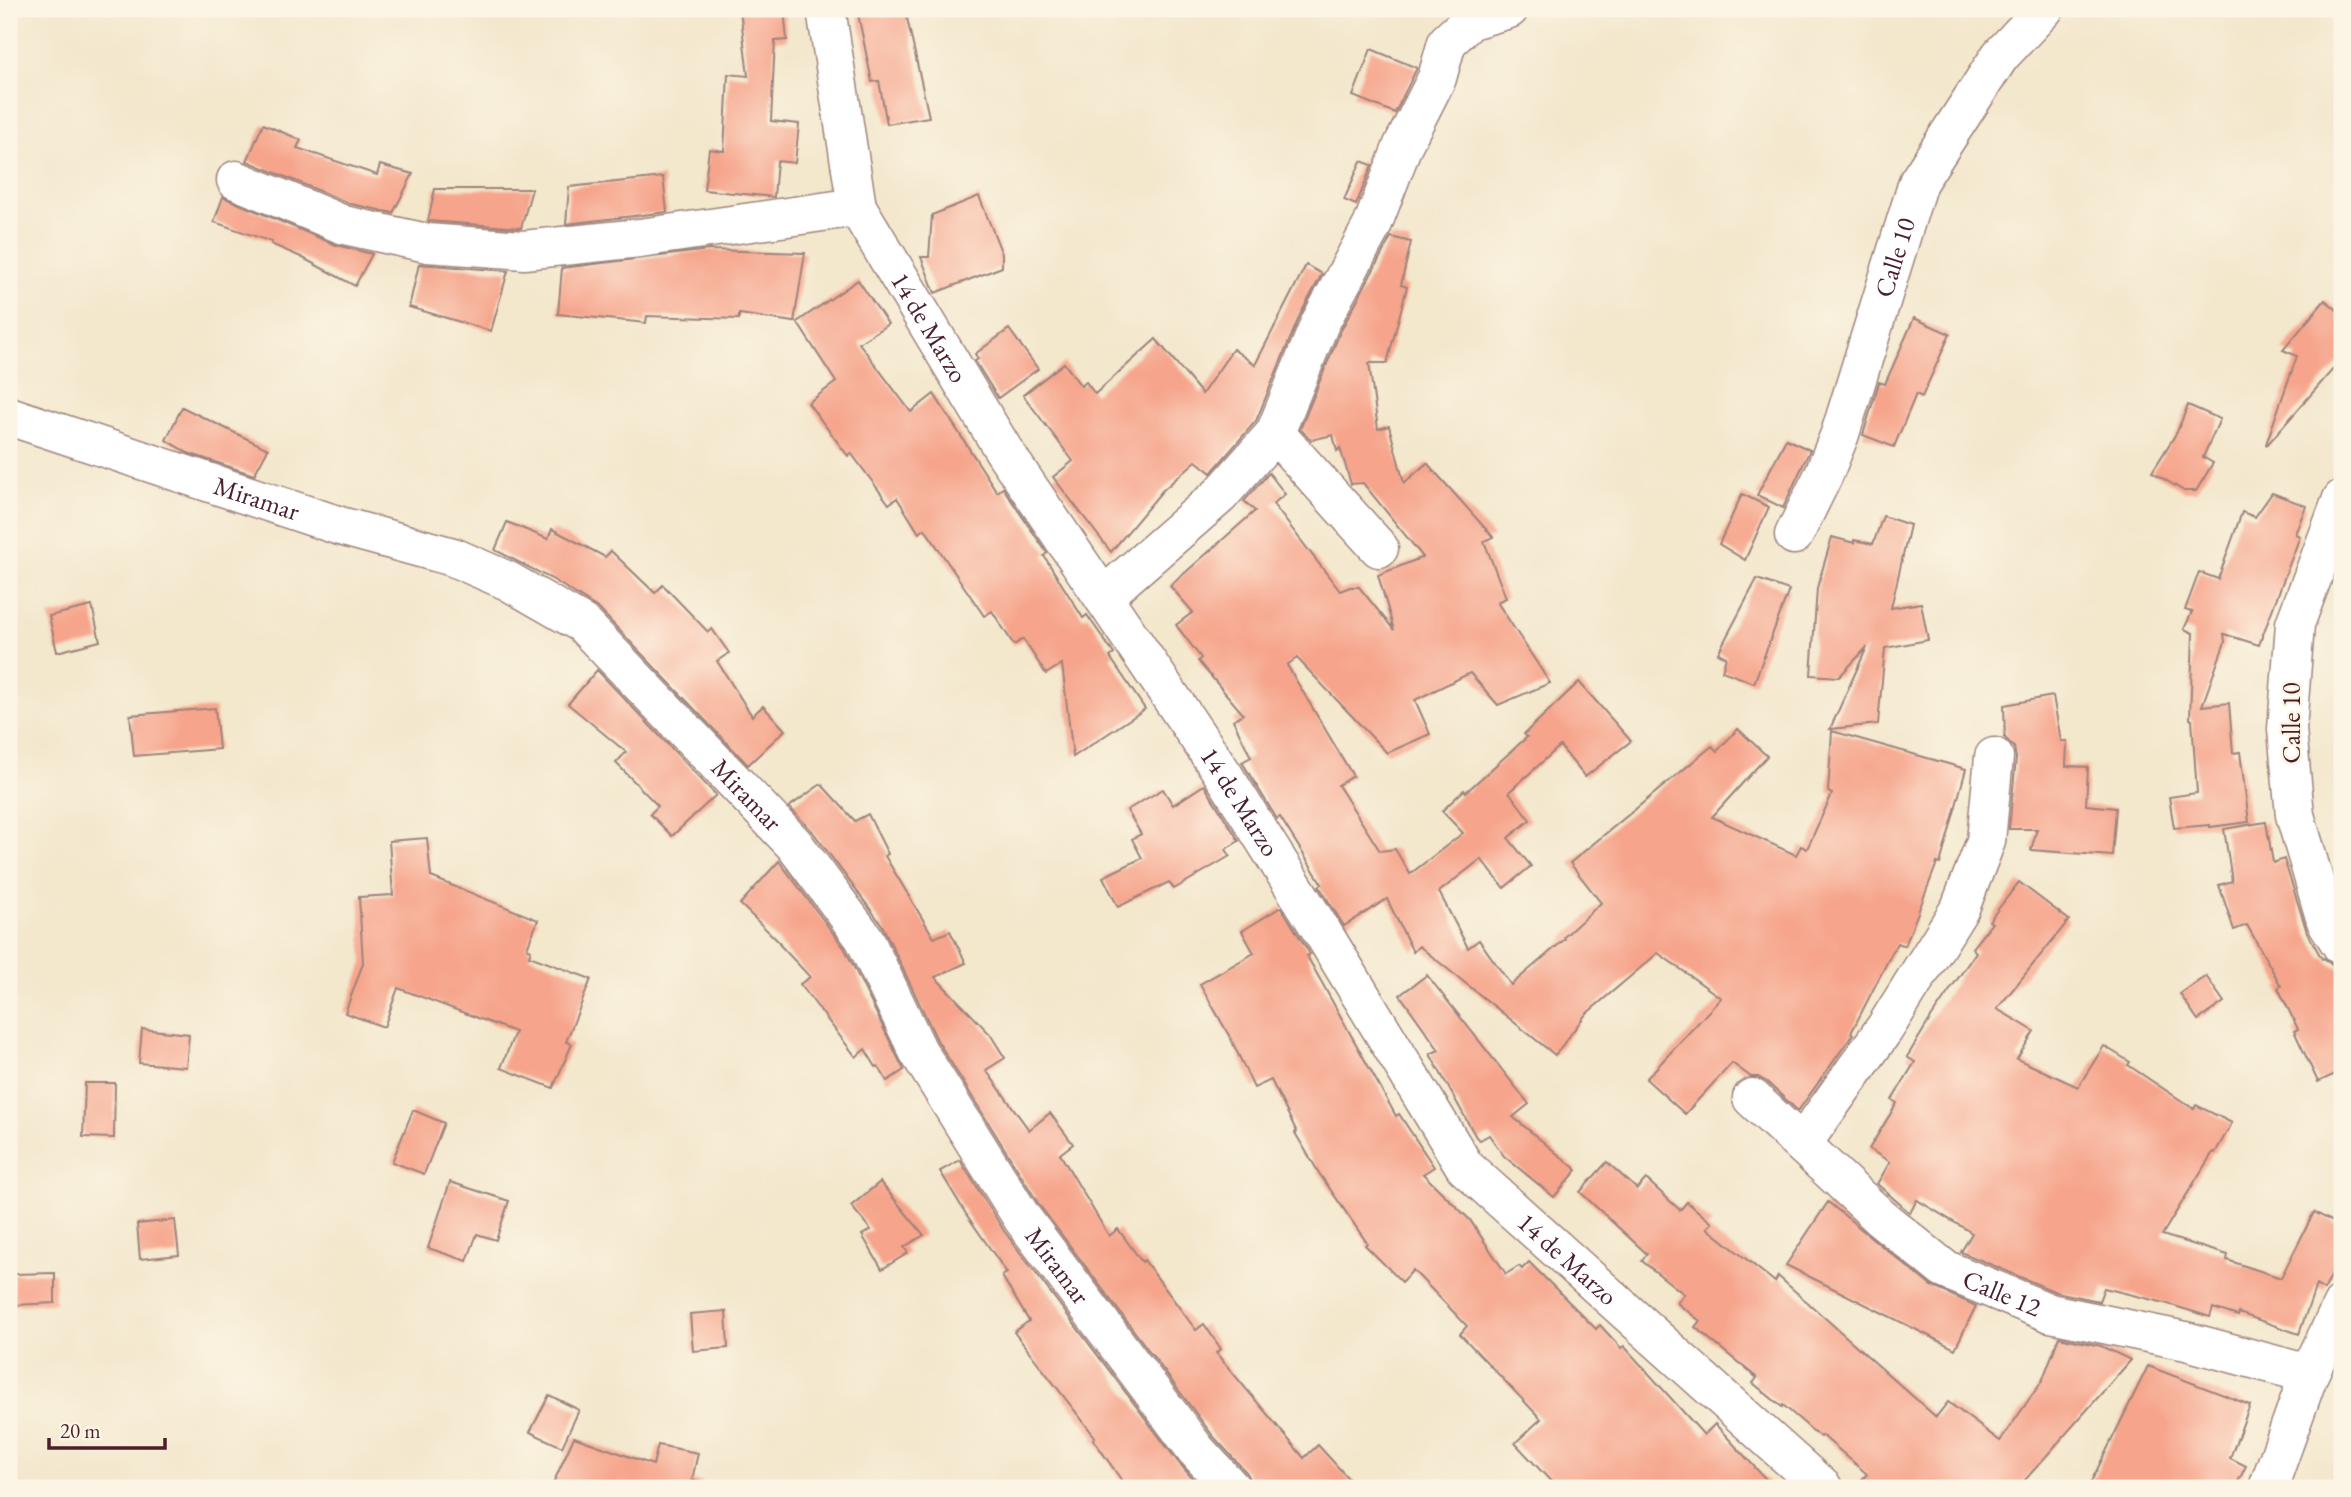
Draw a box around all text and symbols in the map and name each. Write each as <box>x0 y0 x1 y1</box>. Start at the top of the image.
street label: Calle 10 <box>1866 213 1923 301</box>
street label: 14 de Marzo <box>883 266 976 389</box>
street label: Miramar <box>209 468 304 528</box>
street label: Calle 10 <box>2274 682 2308 764</box>
street label: 14 de Marzo <box>1193 740 1288 863</box>
street label: Miramar <box>704 751 790 839</box>
street label: 14 de Marzo <box>1510 1205 1625 1313</box>
street label: Miramar <box>1018 1220 1098 1311</box>
street label: Calle 12 <box>1958 1262 2047 1325</box>
scale bar <box>49 1406 164 1450</box>
text: 20 m <box>60 1417 101 1444</box>

